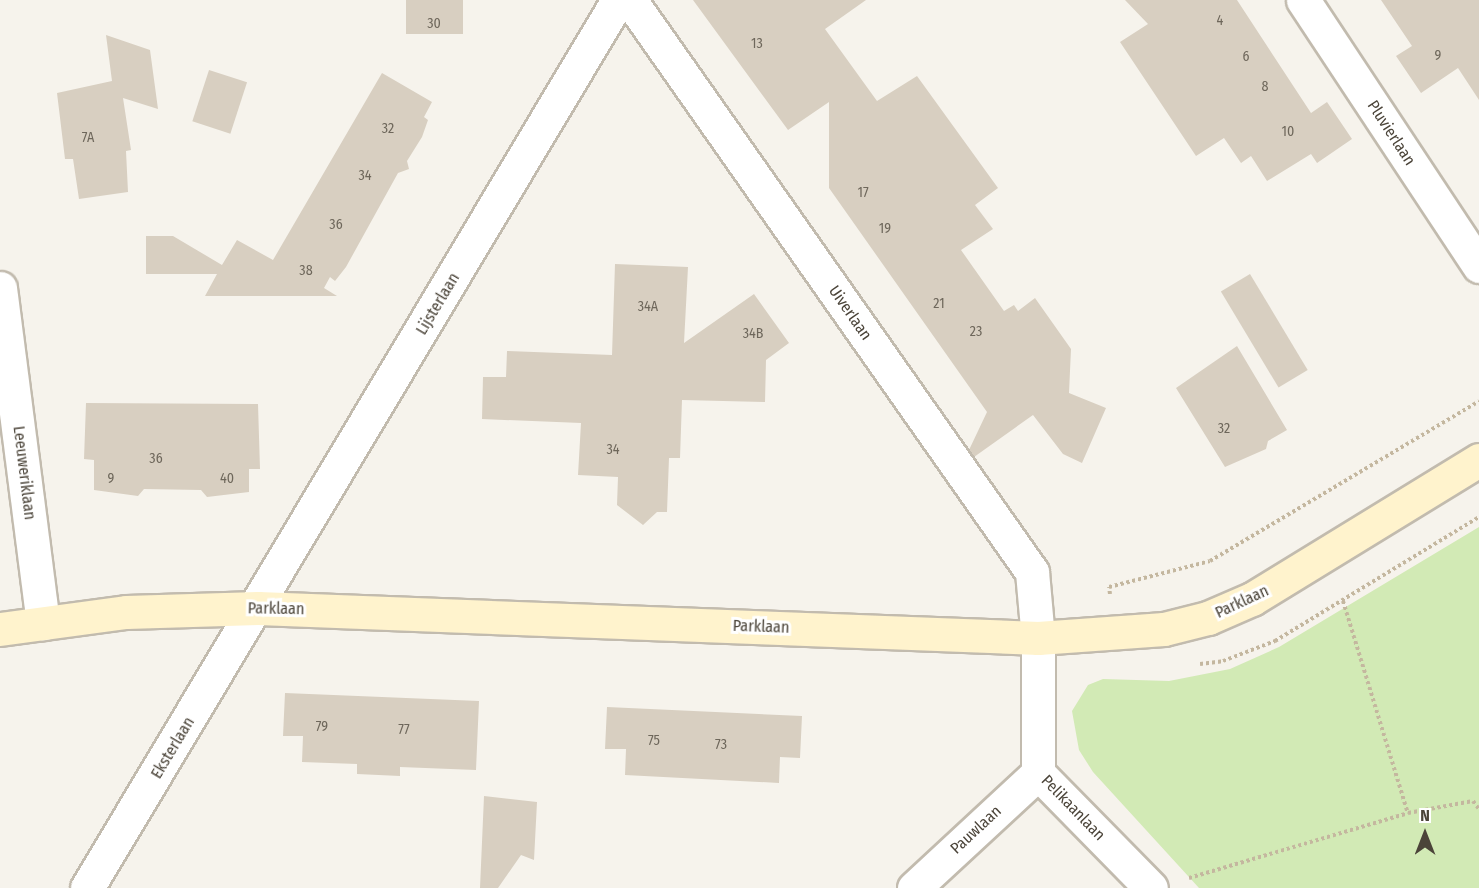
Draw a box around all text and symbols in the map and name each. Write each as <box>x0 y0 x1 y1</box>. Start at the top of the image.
house number: 4 <box>1217 13 1223 29</box>
house number: 30 <box>427 16 441 32</box>
house number: 13 <box>751 36 763 52</box>
house number: 9 <box>1435 48 1441 64</box>
house number: 6 <box>1243 49 1249 65</box>
house number: 8 <box>1262 79 1268 95</box>
street label: Pluvierlaan <box>1363 97 1419 169</box>
house number: 32 <box>382 121 394 137</box>
house number: 10 <box>1282 124 1294 140</box>
house number: 7A <box>82 130 94 146</box>
house number: 34 <box>358 168 372 184</box>
house number: 17 <box>857 185 869 201</box>
house number: 36 <box>329 217 343 233</box>
house number: 19 <box>879 221 891 237</box>
house number: 38 <box>299 263 313 279</box>
street label: Lijsterlaan <box>412 270 464 338</box>
street label: Uiverlaan <box>824 282 876 344</box>
house number: 21 <box>933 296 945 312</box>
house number: 34A <box>638 299 658 315</box>
house number: 23 <box>970 324 982 340</box>
house number: 34B <box>743 326 763 342</box>
house number: 32 <box>1218 421 1230 437</box>
street label: Leeuweriklaan <box>9 425 39 521</box>
house number: 34 <box>606 442 620 458</box>
house number: 36 <box>149 451 163 467</box>
house number: 9 <box>108 471 114 487</box>
house number: 40 <box>220 471 234 487</box>
street label: Parklaan <box>1212 581 1272 623</box>
street label: Parklaan <box>248 599 304 619</box>
street label: Parklaan <box>732 616 790 638</box>
street label: Eksterlaan <box>147 714 199 782</box>
house number: 79 <box>316 719 328 735</box>
house number: 77 <box>398 722 410 738</box>
house number: 75 <box>648 733 660 749</box>
house number: 73 <box>715 737 727 753</box>
street label: Pelikaanlaan <box>1037 771 1109 845</box>
street label: Pauwlaan <box>947 802 1005 858</box>
north arrow <box>1395 804 1455 864</box>
text: N <box>1420 806 1430 825</box>

